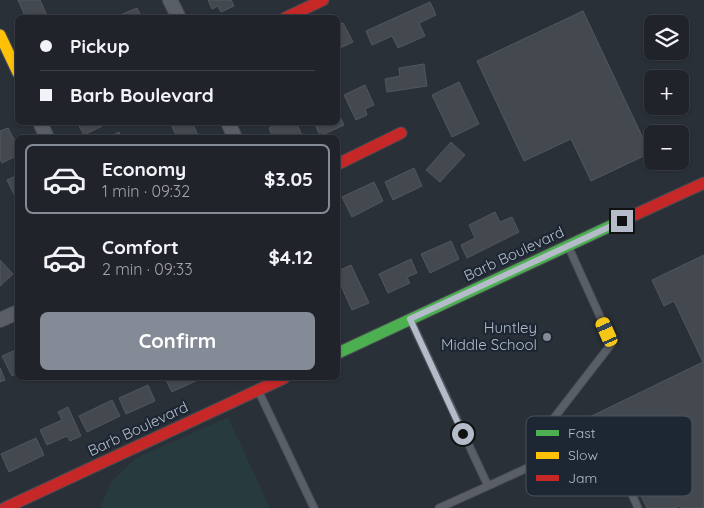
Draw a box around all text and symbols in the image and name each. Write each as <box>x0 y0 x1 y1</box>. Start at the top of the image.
map controls <box>644 15 689 170</box>
button: layers <box>644 15 689 60</box>
text: Pickup <box>70 34 130 58</box>
button: + <box>644 70 689 115</box>
text: Barb Boulevard <box>70 83 214 107</box>
button: − <box>644 125 689 170</box>
icon: car <box>42 157 87 202</box>
text: Economy <box>102 157 186 181</box>
text: $3.05 <box>264 167 313 191</box>
text: 1 min · 09:32 <box>102 181 190 201</box>
route end <box>611 210 633 232</box>
street label: Barb Boulevard <box>461 222 567 285</box>
icon: car <box>42 235 87 280</box>
text: Comfort <box>102 235 179 259</box>
text: $4.12 <box>269 245 313 269</box>
text: 2 min · 09:33 <box>102 259 193 279</box>
button: Confirm <box>40 312 315 370</box>
car <box>594 315 619 349</box>
place label: Huntley Middle School <box>441 318 537 354</box>
marker: Huntley Middle School <box>541 331 553 343</box>
street label: Barb Boulevard <box>85 397 191 460</box>
legend <box>526 416 692 496</box>
route start <box>452 423 474 445</box>
text: Fast <box>568 424 596 442</box>
text: Slow <box>568 446 598 464</box>
text: Jam <box>568 469 597 487</box>

